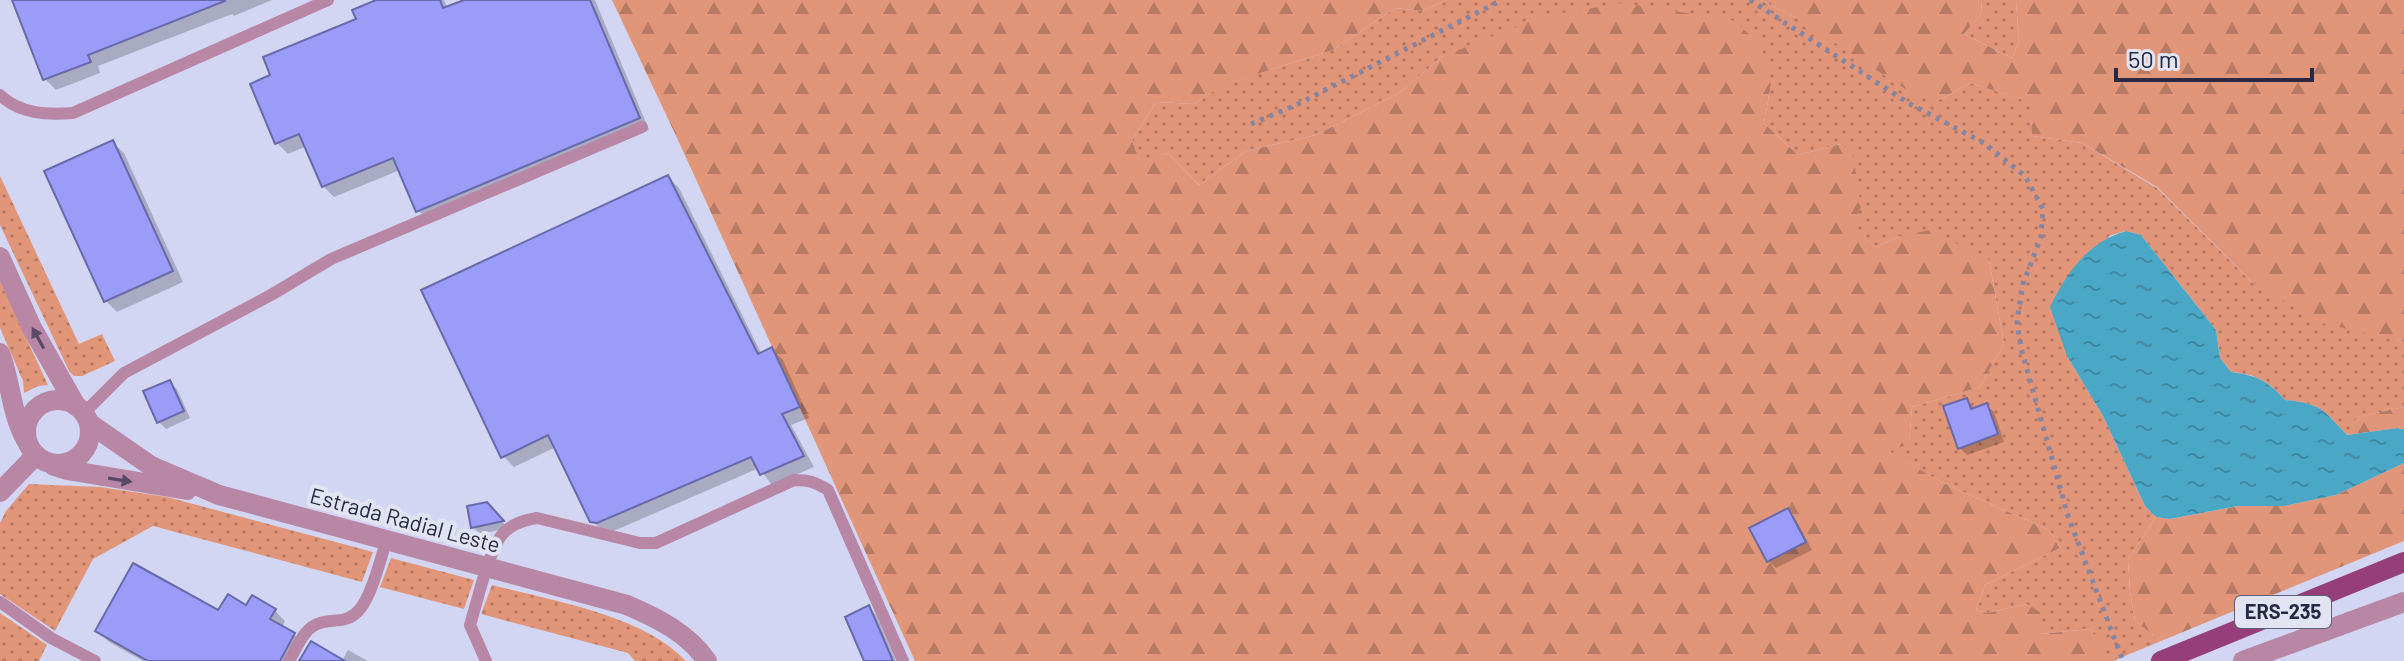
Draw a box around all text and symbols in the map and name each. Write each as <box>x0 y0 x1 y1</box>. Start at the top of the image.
scale bar <box>2116 32 2312 82</box>
text: 50 m <box>2128 44 2179 73</box>
one-way arrow <box>31 327 45 349</box>
one-way arrow <box>107 474 132 486</box>
street label: Estrada Radial Leste <box>307 481 503 557</box>
road number: ERS-235 <box>2235 596 2331 628</box>

